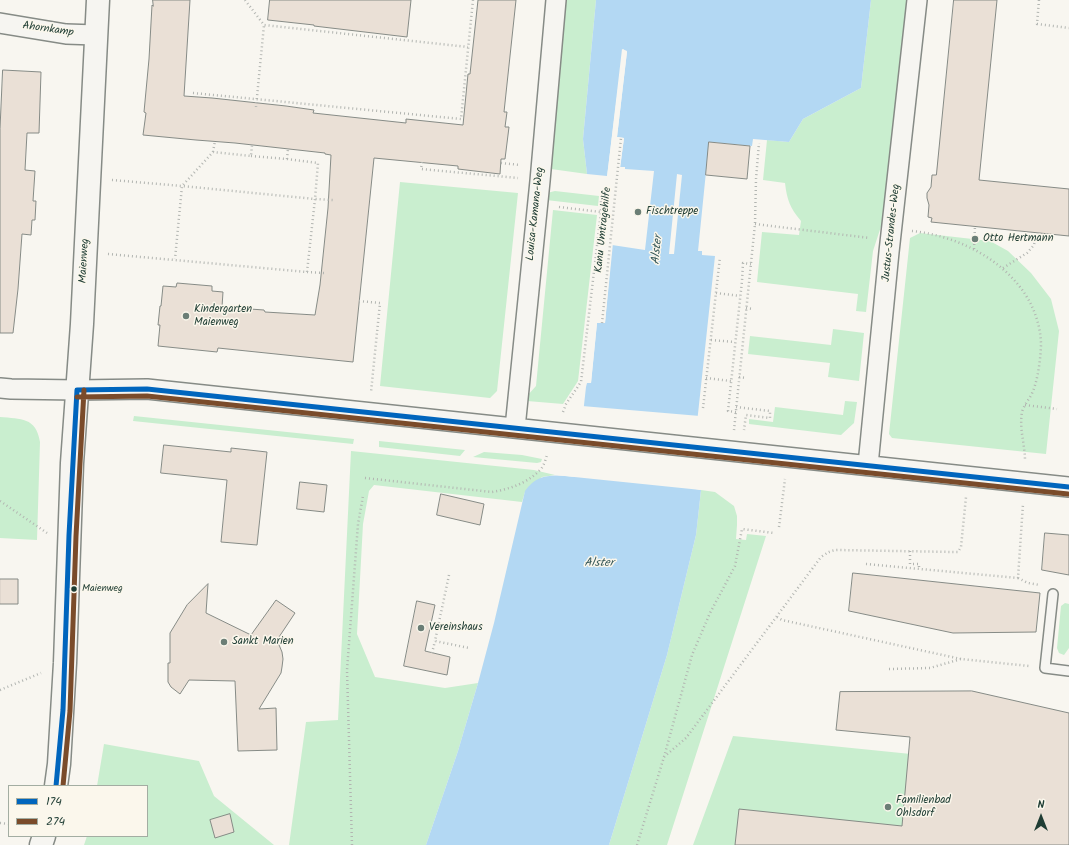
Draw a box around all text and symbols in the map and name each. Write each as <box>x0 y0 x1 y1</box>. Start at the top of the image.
street label: Ahornkamp <box>22 20 74 40</box>
street label: Louisa-Kamana-Weg <box>525 166 547 262</box>
street label: Justus-Strandes-Weg <box>880 184 904 282</box>
street label: Kanu Umtragehilfe <box>593 187 615 273</box>
place label: Fischtreppe <box>646 205 698 219</box>
marker: Fischtreppe <box>633 207 643 217</box>
place label: Otto Hertmann <box>983 232 1054 246</box>
marker: Otto Hertmann <box>970 234 980 244</box>
water label: Alster <box>650 235 666 265</box>
street label: Maienweg <box>77 238 93 284</box>
place label: Kindergarten Maienweg <box>194 303 252 329</box>
marker: Kindergarten Maienweg <box>181 311 191 321</box>
water label: Alster <box>584 557 614 571</box>
place label: Maienweg <box>82 583 123 595</box>
marker: Maienweg <box>69 584 79 594</box>
place label: Vereinshaus <box>429 621 483 635</box>
marker: Vereinshaus <box>416 623 426 633</box>
place label: Sankt Marien <box>232 635 294 649</box>
marker: Sankt Marien <box>219 637 229 647</box>
legend <box>8 785 148 837</box>
text: 174 <box>46 792 62 811</box>
place label: Familienbad Ohlsdorf <box>896 794 951 820</box>
text: N <box>1038 796 1044 814</box>
north arrow <box>1021 797 1061 837</box>
marker: Familienbad Ohlsdorf <box>883 802 893 812</box>
text: 274 <box>46 812 65 831</box>

